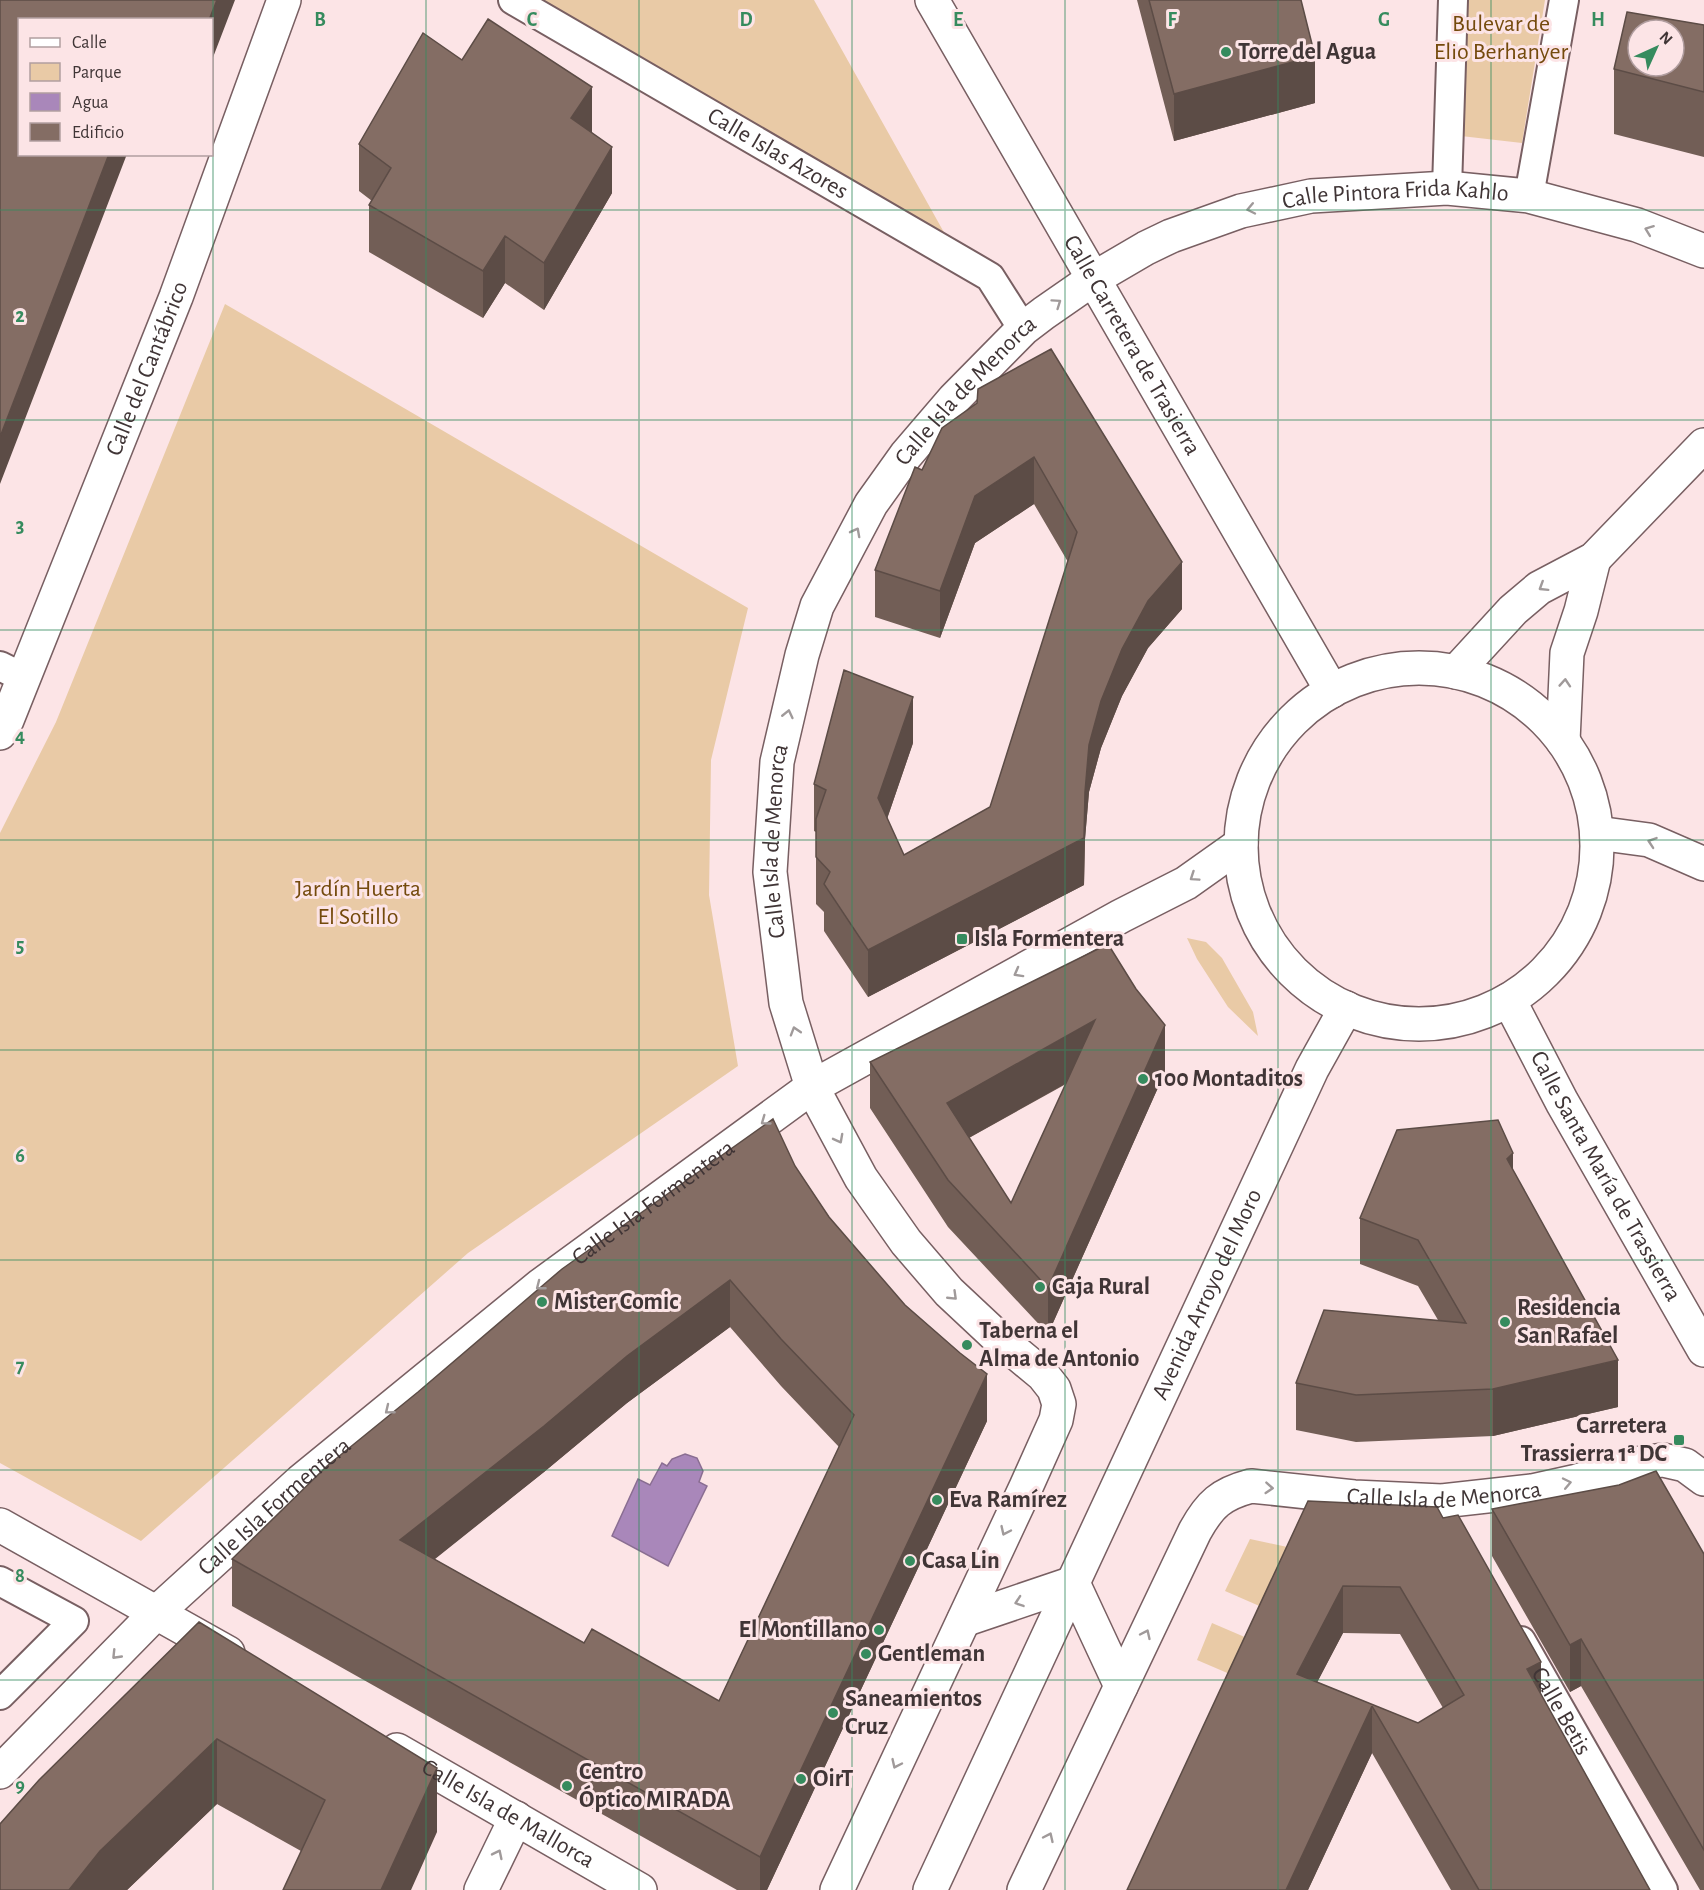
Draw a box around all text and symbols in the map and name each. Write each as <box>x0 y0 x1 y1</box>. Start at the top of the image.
text: B <box>314 10 326 30</box>
text: C <box>527 10 538 30</box>
text: D <box>739 10 753 30</box>
text: E <box>953 10 963 30</box>
text: F <box>1167 10 1177 30</box>
text: G <box>1378 10 1390 30</box>
text: H <box>1591 10 1605 30</box>
park label: Bulevar de Elio Berhanyer <box>1434 12 1568 64</box>
legend <box>18 18 213 156</box>
north arrow <box>1626 18 1686 78</box>
text: N <box>1656 29 1675 48</box>
text: Calle <box>72 34 107 52</box>
place label: Torre del Agua <box>1238 40 1376 64</box>
marker: Torre del Agua <box>1219 45 1233 59</box>
text: Parque <box>72 64 121 82</box>
text: Agua <box>72 94 109 112</box>
street label: Calle Islas Azores <box>703 104 852 204</box>
text: Edificio <box>72 124 124 142</box>
street label: Calle Pintora Frida Kahlo <box>1280 176 1510 214</box>
one-way arrow <box>1247 202 1257 215</box>
one-way arrow <box>1645 225 1656 237</box>
street label: Calle Carretera de Trasierra <box>1059 231 1205 459</box>
street label: Calle del Cantábrico <box>102 279 193 459</box>
one-way arrow <box>1051 299 1062 310</box>
text: 2 <box>15 306 25 326</box>
street label: Calle Isla de Menorca <box>890 311 1041 470</box>
text: 3 <box>16 516 24 536</box>
one-way arrow <box>849 528 860 538</box>
one-way arrow <box>1538 579 1549 590</box>
one-way arrow <box>1558 678 1571 687</box>
one-way arrow <box>781 709 794 719</box>
text: 4 <box>15 726 25 746</box>
street label: Calle Isla de Menorca <box>758 742 793 940</box>
one-way arrow <box>1647 837 1658 850</box>
one-way arrow <box>1190 870 1200 882</box>
park label: Jardín Huerta El Sotillo <box>295 877 421 929</box>
place label: Isla Formentera <box>974 927 1124 951</box>
marker: Isla Formentera <box>955 932 969 946</box>
text: 5 <box>16 936 24 956</box>
one-way arrow <box>1014 966 1024 977</box>
one-way arrow <box>790 1026 802 1037</box>
street label: Calle Santa María de Trassierra <box>1526 1047 1685 1305</box>
place label: 100 Montaditos <box>1155 1067 1303 1091</box>
marker: 100 Montaditos <box>1136 1072 1150 1086</box>
one-way arrow <box>760 1114 771 1125</box>
one-way arrow <box>832 1132 844 1143</box>
street label: Calle Isla Formentera <box>568 1136 739 1270</box>
text: 6 <box>15 1146 25 1166</box>
street label: Avenida Arroyo del Moro <box>1148 1185 1266 1403</box>
place label: Caja Rural <box>1052 1275 1150 1299</box>
one-way arrow <box>535 1279 546 1290</box>
marker: Caja Rural <box>1033 1280 1047 1294</box>
one-way arrow <box>947 1289 957 1300</box>
place label: Mister Comic <box>554 1290 678 1314</box>
marker: Mister Comic <box>535 1295 549 1309</box>
place label: Residencia San Rafael <box>1517 1296 1621 1348</box>
marker: Residencia San Rafael <box>1498 1315 1512 1329</box>
place label: Taberna el Alma de Antonio <box>979 1319 1140 1371</box>
marker: Taberna el Alma de Antonio <box>960 1338 974 1352</box>
text: 7 <box>16 1356 25 1376</box>
one-way arrow <box>385 1403 396 1414</box>
place label: Carretera Trassierra 1ª DC <box>1520 1414 1668 1466</box>
street label: Calle Isla Formentera <box>194 1433 356 1580</box>
marker: Carretera Trassierra 1ª DC <box>1672 1433 1686 1447</box>
street label: Calle Isla de Menorca <box>1345 1477 1543 1513</box>
one-way arrow <box>1562 1477 1572 1490</box>
one-way arrow <box>1265 1481 1274 1494</box>
place label: Eva Ramírez <box>949 1488 1067 1512</box>
marker: Eva Ramírez <box>930 1493 944 1507</box>
one-way arrow <box>1001 1524 1013 1535</box>
place label: Casa Lin <box>922 1549 1000 1573</box>
marker: Casa Lin <box>903 1554 917 1568</box>
text: 8 <box>15 1566 25 1586</box>
one-way arrow <box>1014 1594 1024 1607</box>
place label: El Montillano <box>739 1618 867 1642</box>
marker: El Montillano <box>872 1623 886 1637</box>
one-way arrow <box>1139 1629 1151 1640</box>
place label: Gentleman <box>878 1642 985 1666</box>
one-way arrow <box>112 1647 123 1658</box>
marker: Gentleman <box>859 1647 873 1661</box>
street label: Calle Betis <box>1527 1663 1595 1759</box>
place label: Saneamientos Cruz <box>845 1687 982 1739</box>
marker: Saneamientos Cruz <box>826 1706 840 1720</box>
street label: Calle Isla de Mallorca <box>417 1755 598 1873</box>
one-way arrow <box>892 1758 904 1769</box>
place label: Centro Óptico MIRADA <box>579 1760 731 1812</box>
place label: OirT <box>813 1767 853 1791</box>
marker: OirT <box>794 1772 808 1786</box>
text: 9 <box>15 1776 25 1796</box>
marker: Centro Óptico MIRADA <box>560 1779 574 1793</box>
one-way arrow <box>1042 1833 1054 1844</box>
one-way arrow <box>491 1849 503 1860</box>

